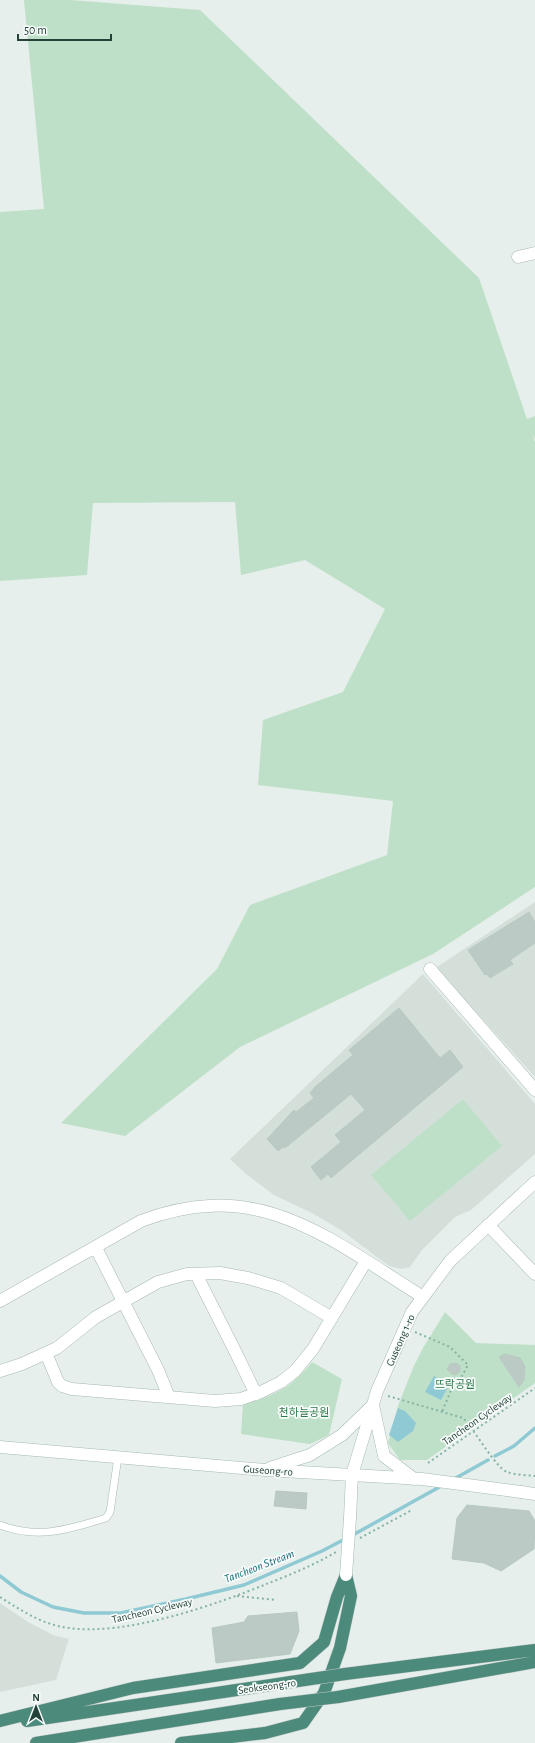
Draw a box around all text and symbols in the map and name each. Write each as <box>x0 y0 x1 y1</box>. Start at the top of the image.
scale bar <box>18 16 111 42</box>
text: 50 m <box>24 24 47 36</box>
street label: Guseong 1-ro <box>384 1313 417 1368</box>
park label: 뜨락공원 <box>435 1379 475 1390</box>
street label: Tancheon Cycleway <box>440 1391 514 1447</box>
park label: 천하늘공원 <box>279 1406 329 1418</box>
street label: Guseong-ro <box>243 1463 293 1478</box>
water label: Tancheon Stream <box>222 1547 296 1585</box>
street label: Tancheon Cycleway <box>111 1596 194 1625</box>
street label: Seokseong-ro <box>237 1677 297 1696</box>
north arrow <box>16 1687 56 1727</box>
text: N <box>32 1692 40 1703</box>

